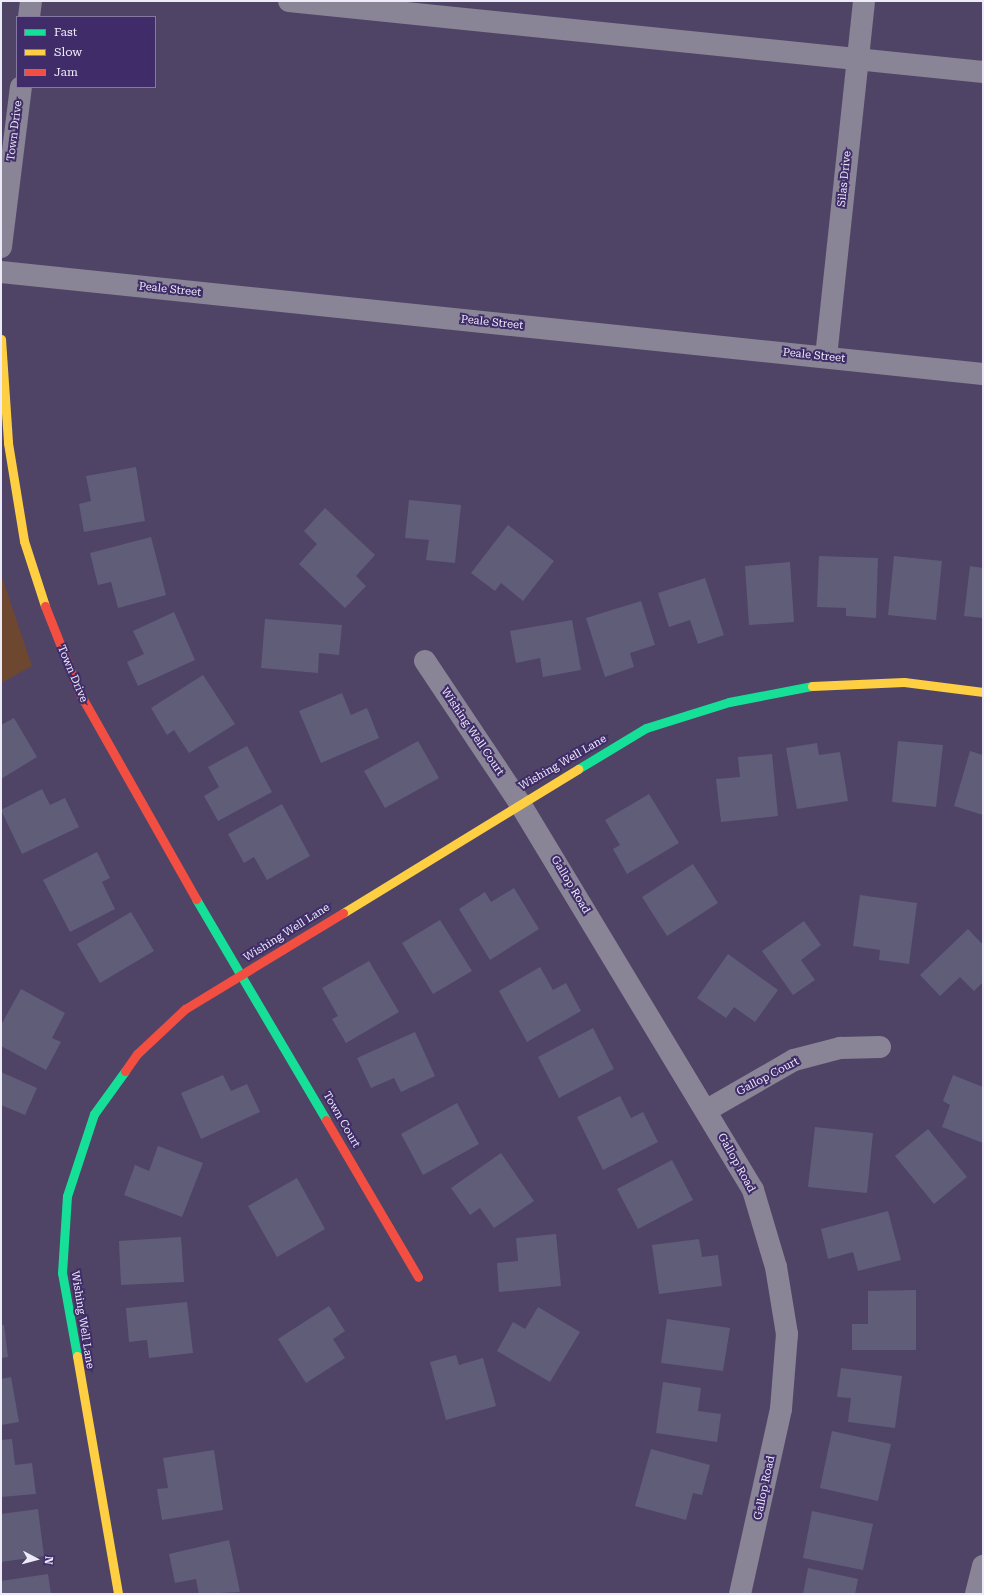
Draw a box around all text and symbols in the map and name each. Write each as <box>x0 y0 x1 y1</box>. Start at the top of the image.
legend <box>16 16 156 88</box>
text: Fast <box>54 25 77 39</box>
text: Slow <box>54 45 82 59</box>
text: Jam <box>54 65 78 79</box>
street label: Town Drive <box>5 100 25 162</box>
street label: Silas Drive <box>835 150 855 208</box>
street label: Peale Street <box>138 280 202 300</box>
street label: Peale Street <box>460 313 524 333</box>
street label: Peale Street <box>782 346 846 366</box>
street label: Town Drive <box>54 643 90 705</box>
street label: Wishing Well Court <box>438 686 506 778</box>
street label: Wishing Well Lane <box>517 733 609 793</box>
street label: Gallop Road <box>548 854 592 916</box>
street label: Wishing Well Lane <box>242 901 332 965</box>
street label: Gallop Court <box>735 1055 801 1099</box>
street label: Town Court <box>320 1090 362 1150</box>
street label: Gallop Road <box>714 1131 758 1195</box>
street label: Wishing Well Lane <box>68 1270 96 1370</box>
street label: Gallop Road <box>752 1455 778 1521</box>
north arrow <box>16 1539 56 1579</box>
text: N <box>42 1555 55 1565</box>

